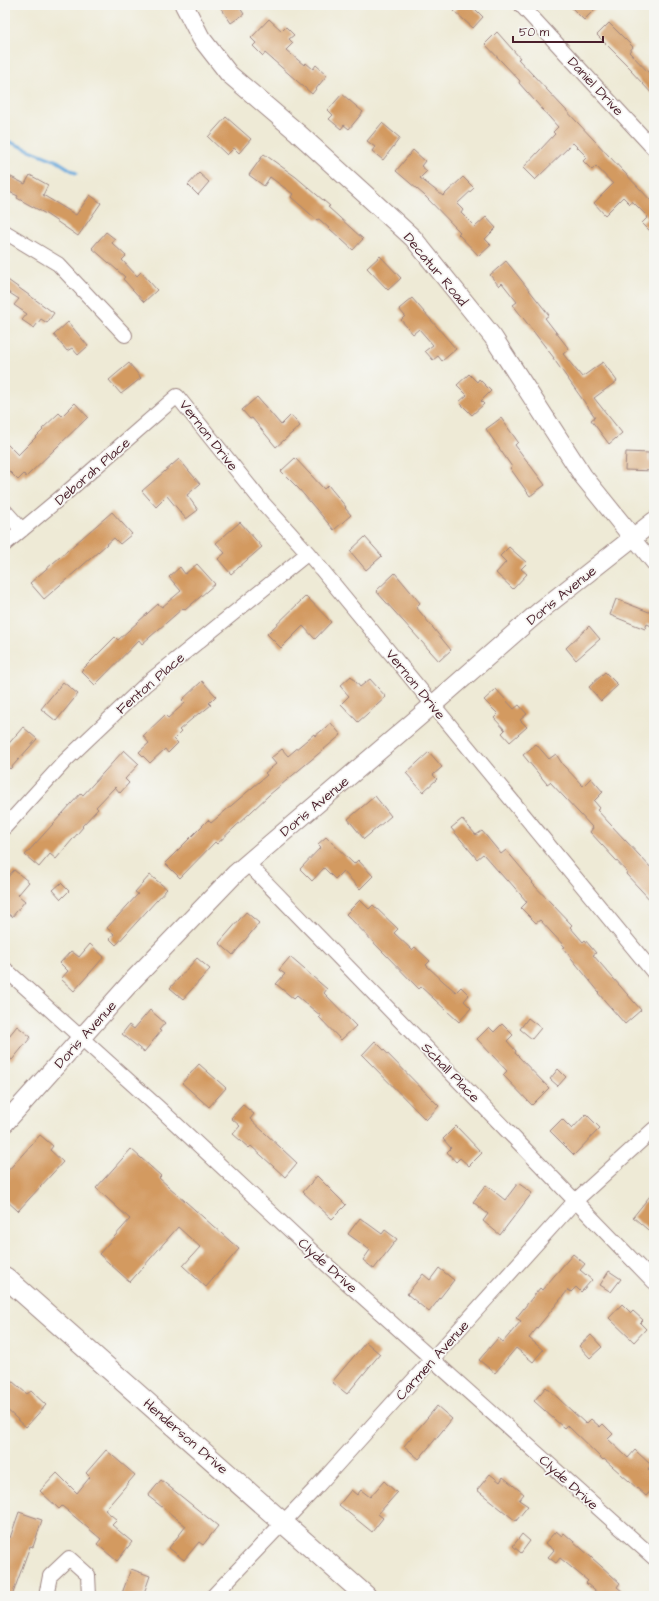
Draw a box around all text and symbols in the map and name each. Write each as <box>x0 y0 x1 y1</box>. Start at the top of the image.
scale bar <box>513 18 603 44</box>
text: 50 m <box>519 24 550 41</box>
street label: Daniel Drive <box>563 53 628 121</box>
street label: Decatur Road <box>398 228 472 311</box>
street label: Vernon Drive <box>174 396 243 476</box>
street label: Deborah Place <box>50 433 135 510</box>
street label: Doris Avenue <box>522 561 601 630</box>
street label: Vernon Drive <box>381 645 450 724</box>
street label: Fenton Place <box>112 648 190 719</box>
street label: Doris Avenue <box>276 772 354 842</box>
street label: Doris Avenue <box>50 996 122 1073</box>
street label: Schall Place <box>416 1038 484 1107</box>
street label: Clyde Drive <box>293 1234 362 1298</box>
street label: Carmen Avenue <box>391 1316 474 1405</box>
street label: Henderson Drive <box>138 1394 233 1480</box>
street label: Clyde Drive <box>534 1451 603 1515</box>

